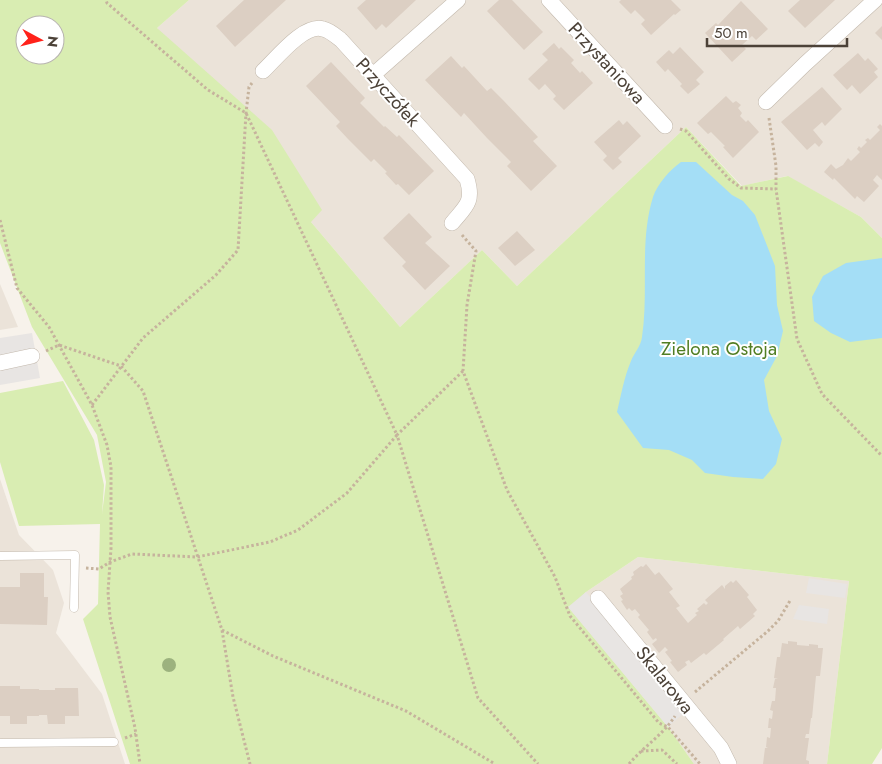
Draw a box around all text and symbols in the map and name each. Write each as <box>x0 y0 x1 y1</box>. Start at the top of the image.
north arrow <box>15 15 65 65</box>
scale bar <box>707 15 847 47</box>
street label: Przystaniowa <box>562 16 652 110</box>
text: 50 m <box>714 22 748 44</box>
text: N <box>42 35 64 48</box>
street label: Przyczółek <box>350 52 427 133</box>
park label: Zielona Ostoja <box>661 335 777 362</box>
street label: Skalarowa <box>629 640 701 720</box>

